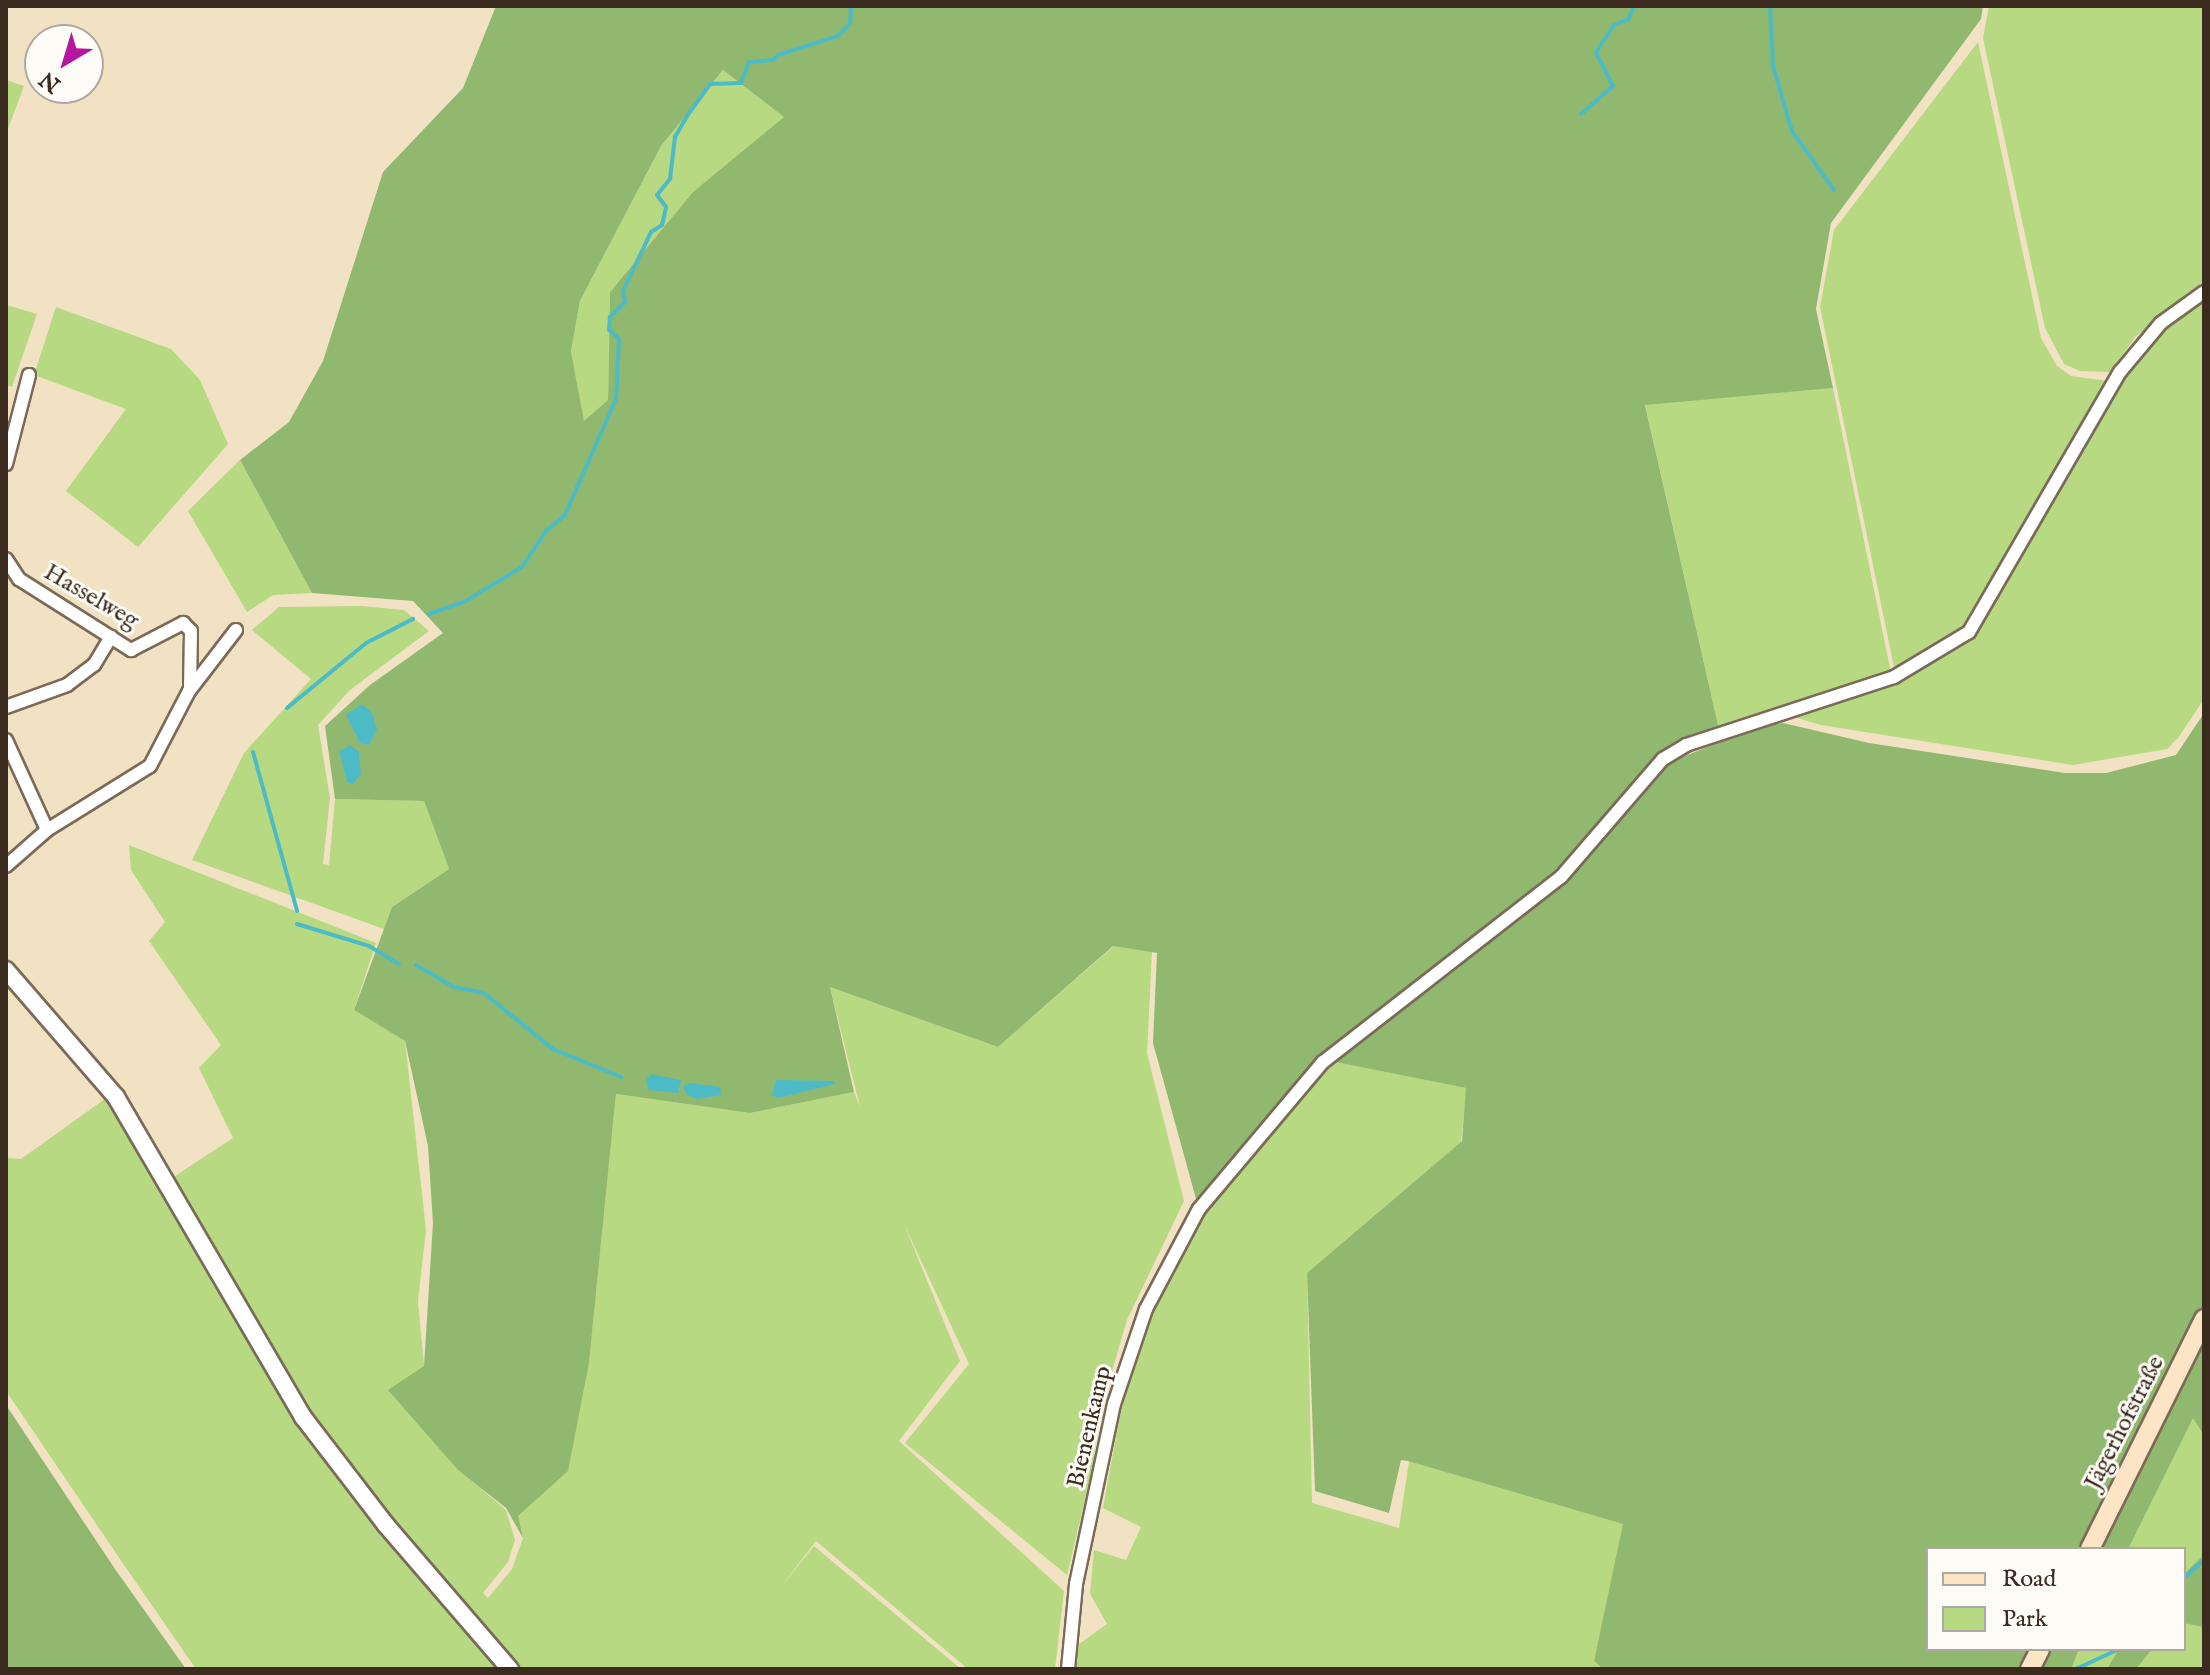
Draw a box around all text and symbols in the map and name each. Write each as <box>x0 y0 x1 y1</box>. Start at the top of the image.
north arrow <box>24 24 104 104</box>
text: N <box>34 64 67 98</box>
street label: Hasselweg <box>38 558 144 636</box>
street label: Jägerhofstraße <box>2079 1352 2171 1494</box>
street label: Bienenkamp <box>1062 1363 1118 1491</box>
legend <box>1926 1547 2186 1651</box>
text: Road <box>2002 1564 2056 1595</box>
text: Park <box>2002 1604 2048 1635</box>

